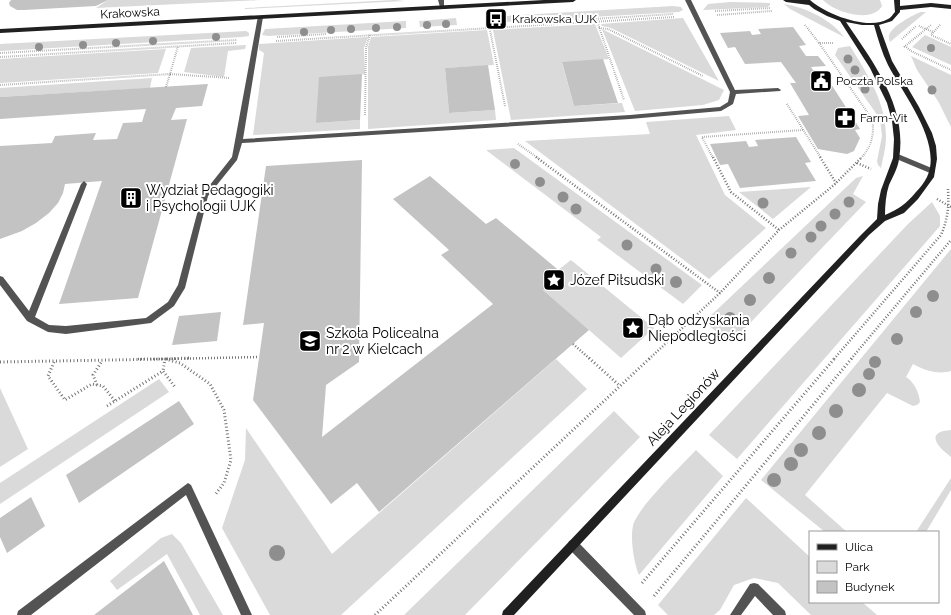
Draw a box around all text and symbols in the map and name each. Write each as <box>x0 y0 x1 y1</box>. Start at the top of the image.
street label: Krakowska <box>100 4 160 22</box>
bus stop icon: Krakowska UJK <box>483 6 509 32</box>
place label: Krakowska UJK <box>512 12 597 26</box>
public building icon: Poczta Polska <box>808 68 834 94</box>
place label: Poczta Polska <box>836 74 913 88</box>
pharmacy icon: Farm-Vit <box>832 105 858 131</box>
place label: Farm-Vit <box>860 111 907 125</box>
place label: Wydział Pedagogiki i Psychologii UJK <box>146 182 274 214</box>
building icon: Wydział Pedagogiki i Psychologii UJK <box>118 185 144 211</box>
place icon: Józef Piłsudski <box>541 267 567 293</box>
place label: Józef Piłsudski <box>570 272 664 288</box>
place label: Dąb odzyskania Niepodległości <box>648 312 750 344</box>
place icon: Dąb odzyskania Niepodległości <box>620 315 646 341</box>
place label: Szkoła Policealna nr 2 w Kielcach <box>326 325 439 357</box>
school or university icon: Szkoła Policealna nr 2 w Kielcach <box>297 328 323 354</box>
street label: Aleja Legionów <box>643 365 723 449</box>
legend <box>809 531 939 603</box>
text: Ulica <box>845 540 873 554</box>
text: Park <box>845 560 870 574</box>
text: Budynek <box>845 580 895 594</box>

